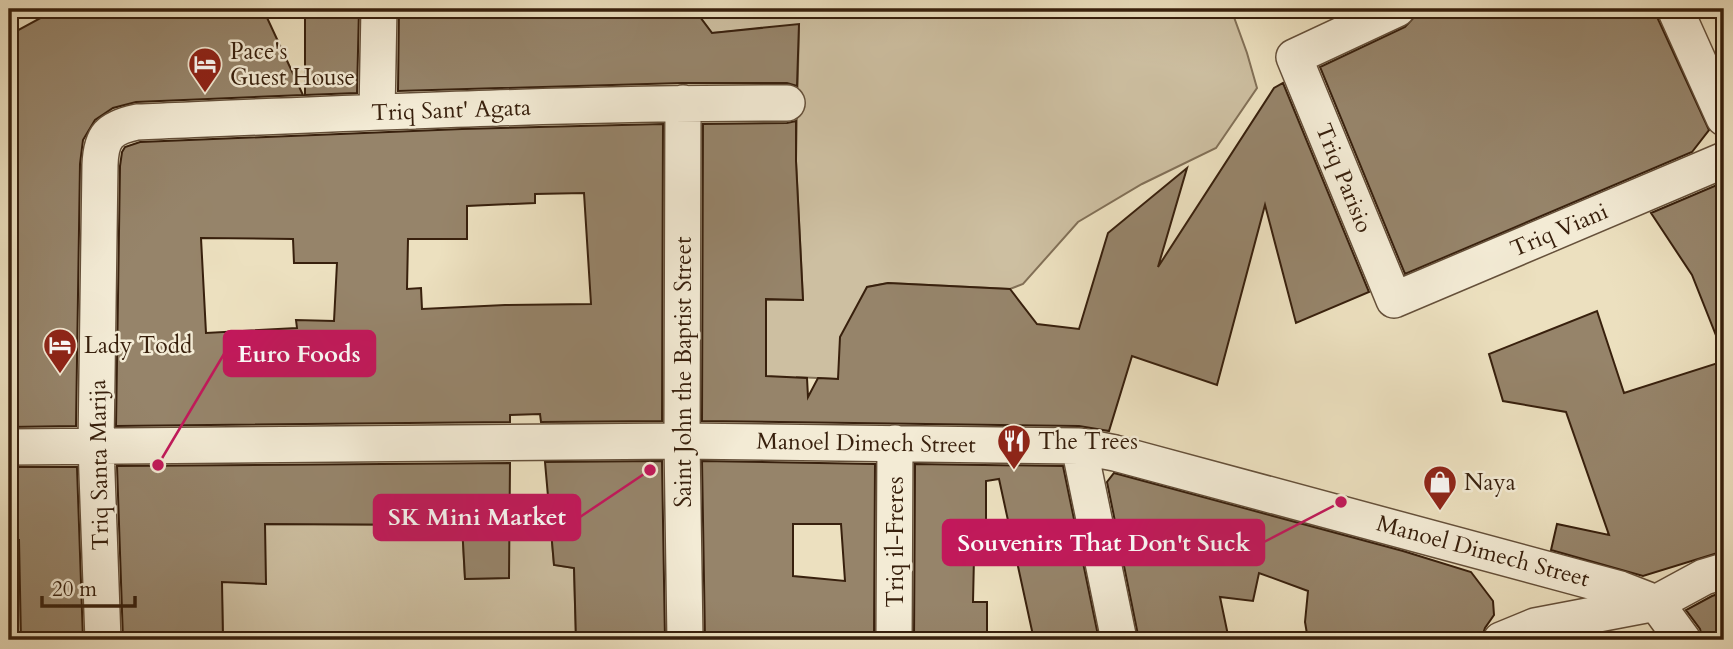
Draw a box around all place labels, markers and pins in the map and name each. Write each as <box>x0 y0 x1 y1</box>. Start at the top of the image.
place label: Pace's Guest House <box>230 36 355 93</box>
hotel icon: Pace's Guest House <box>186 45 224 94</box>
hotel icon: Lady Todd <box>41 326 79 375</box>
place label: Lady Todd <box>84 330 193 361</box>
callout: Euro Foods <box>224 331 375 376</box>
restaurant icon: The Trees <box>995 422 1033 471</box>
place label: The Trees <box>1038 426 1138 457</box>
shop icon: Naya <box>1421 463 1459 512</box>
place label: Naya <box>1464 467 1516 498</box>
callout: SK Mini Market <box>374 495 580 540</box>
callout: Souvenirs That Don't Suck <box>943 520 1264 565</box>

